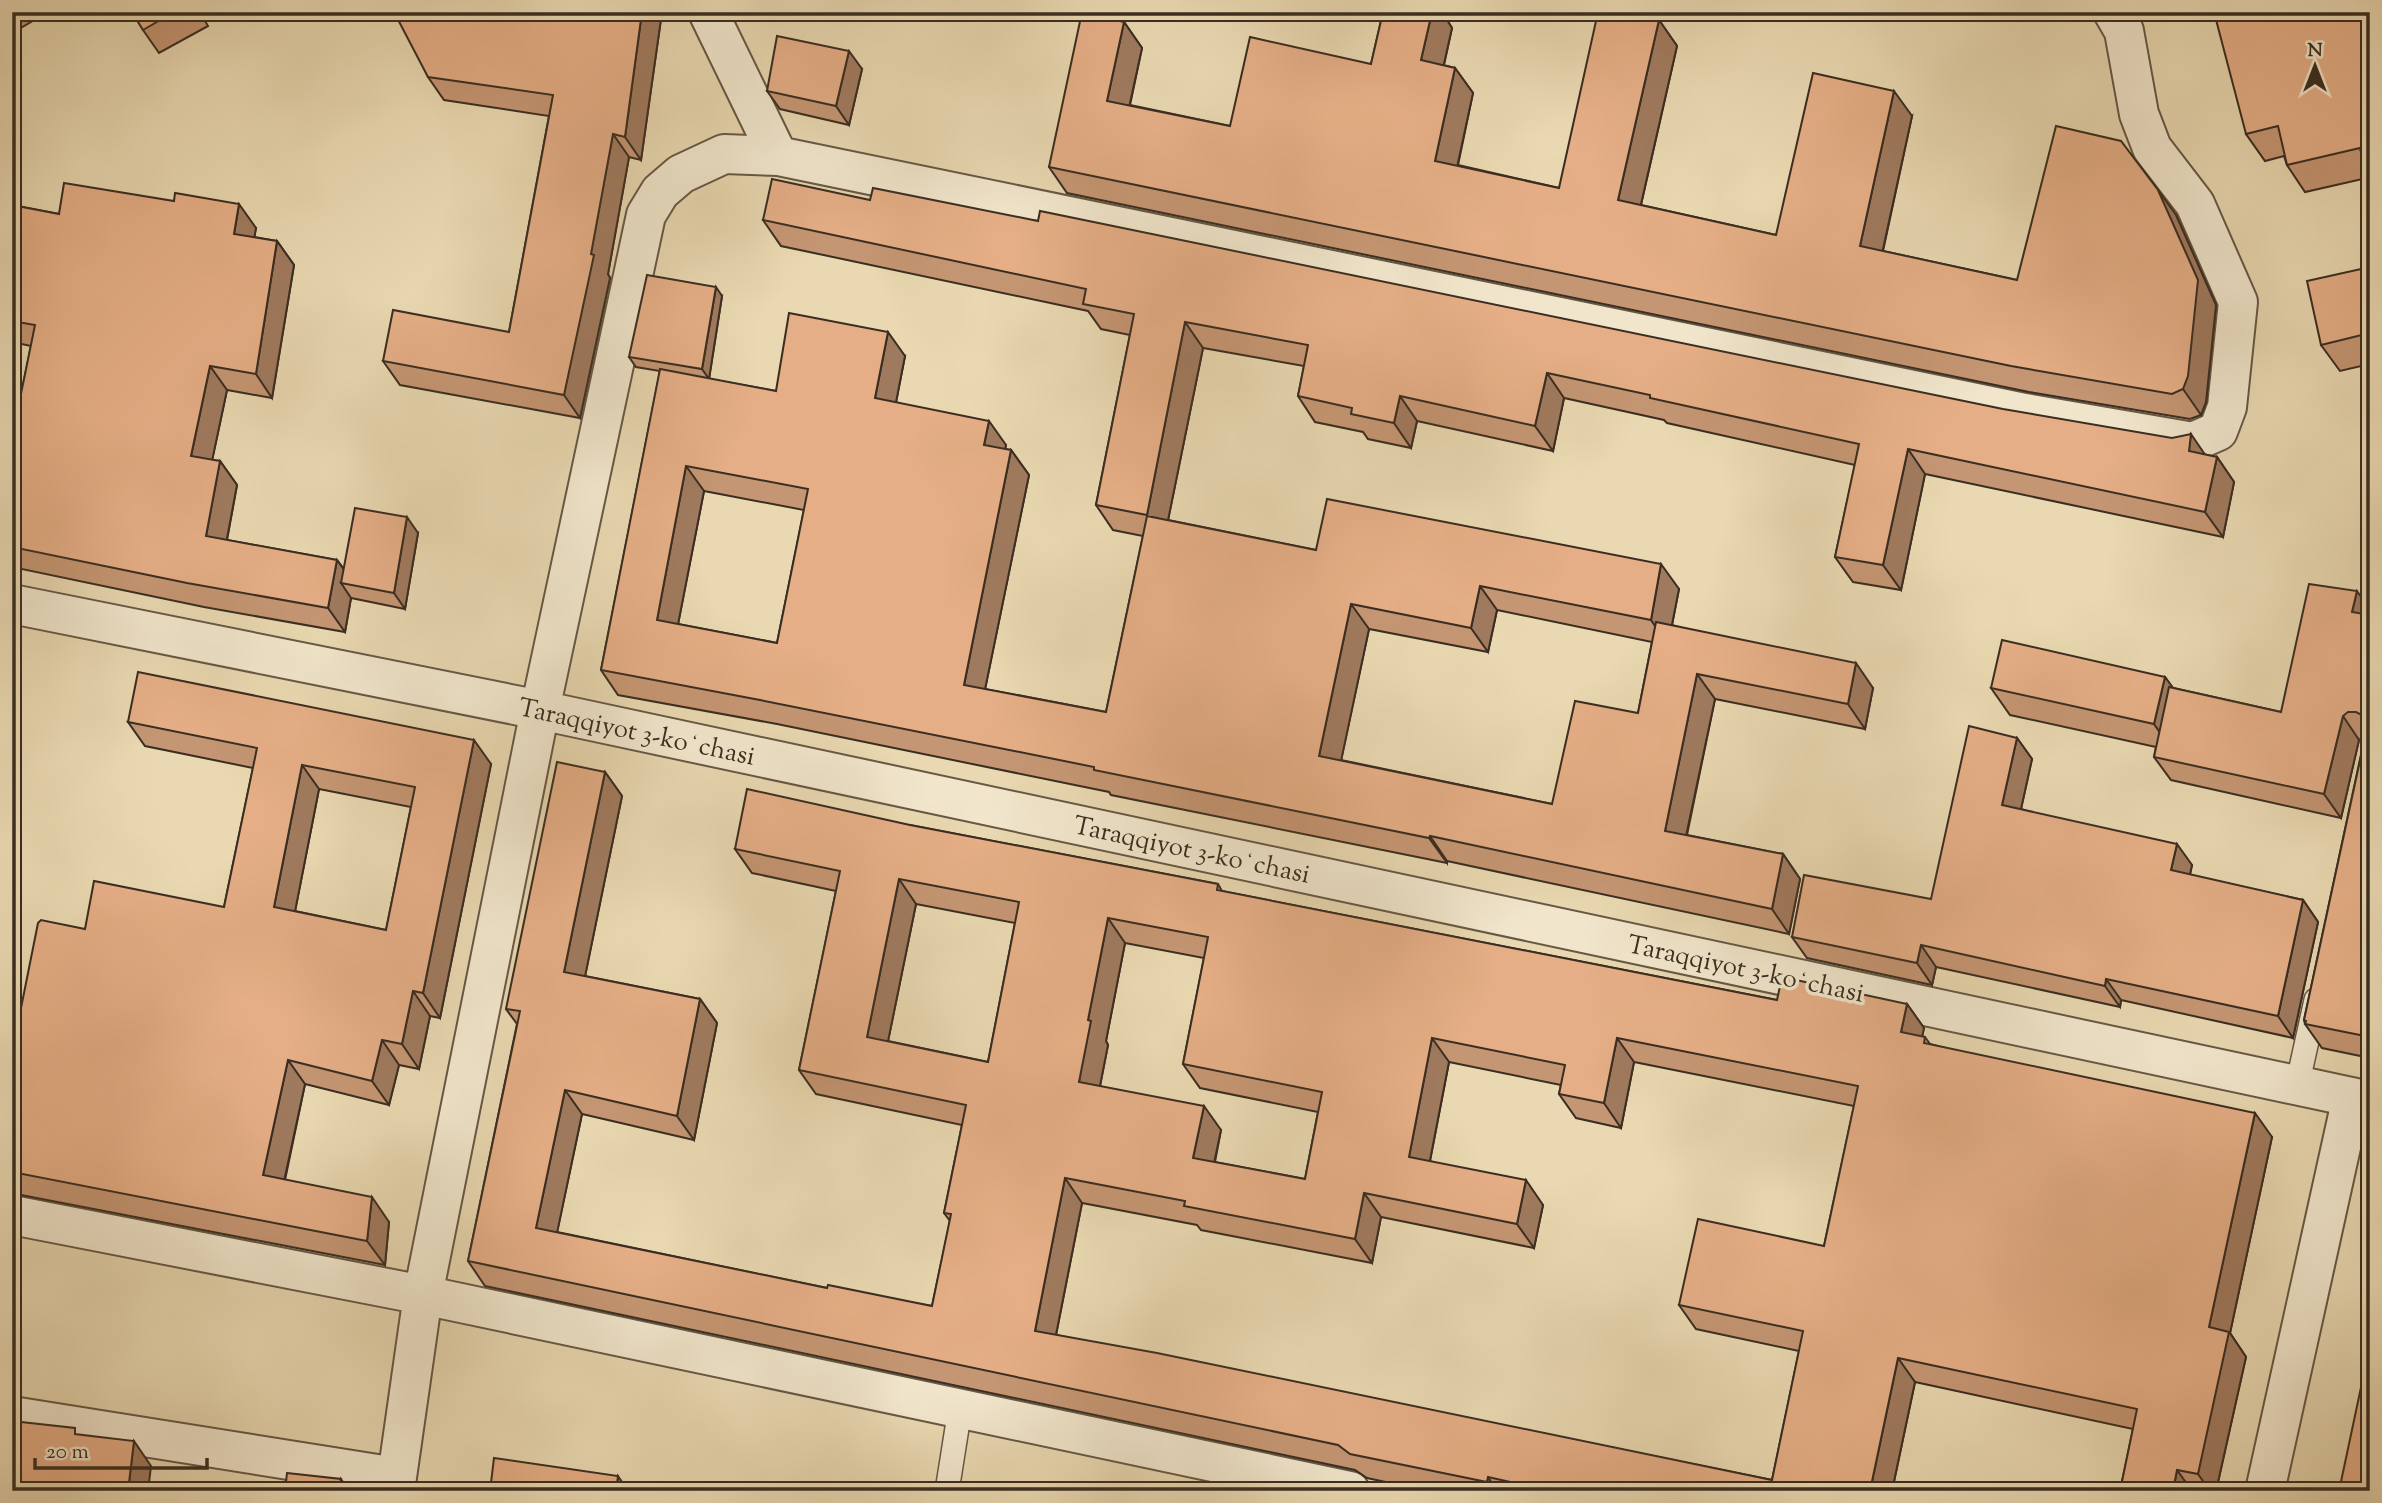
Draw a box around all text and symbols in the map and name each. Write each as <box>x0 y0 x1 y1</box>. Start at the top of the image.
north arrow <box>2280 32 2350 102</box>
text: N <box>2307 38 2323 65</box>
street label: Taraqqiyot 3-koʻchasi <box>515 690 758 777</box>
street label: Taraqqiyot 3-koʻchasi <box>1070 808 1313 895</box>
street label: Taraqqiyot 3-koʻchasi <box>1624 927 1867 1014</box>
scale bar <box>35 1426 206 1470</box>
text: 20 m <box>46 1438 89 1468</box>

